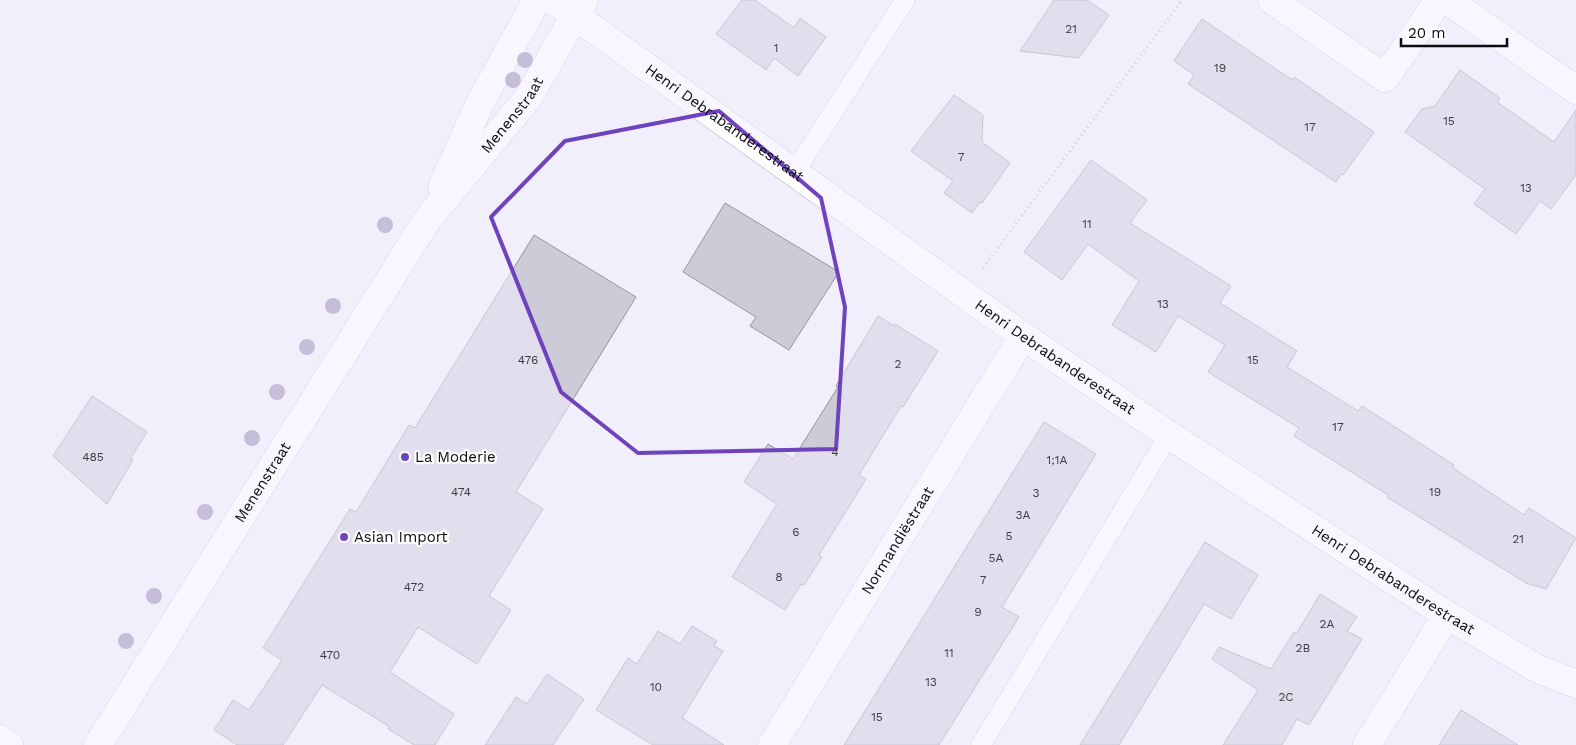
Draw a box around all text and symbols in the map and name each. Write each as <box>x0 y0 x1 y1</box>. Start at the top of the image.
scale bar <box>1401 15 1507 47</box>
house number: 21 <box>1065 22 1077 36</box>
text: 20 m <box>1408 24 1446 42</box>
house number: 1 <box>774 41 778 55</box>
street label: Henri Debrabanderestraat <box>642 60 808 186</box>
house number: 19 <box>1214 61 1226 75</box>
street label: Menenstraat <box>477 73 548 157</box>
house number: 15 <box>1443 114 1455 128</box>
house number: 17 <box>1304 120 1316 134</box>
house number: 7 <box>958 150 965 164</box>
house number: 13 <box>1520 181 1532 195</box>
house number: 11 <box>1082 217 1092 231</box>
street label: Henri Debrabanderestraat <box>971 296 1139 419</box>
house number: 13 <box>1157 297 1169 311</box>
house number: 476 <box>518 353 538 367</box>
house number: 15 <box>1247 353 1259 367</box>
house number: 2 <box>895 357 902 371</box>
house number: 17 <box>1332 420 1344 434</box>
street label: Menenstraat <box>231 438 295 526</box>
house number: 4 <box>831 445 839 459</box>
place label: La Moderie <box>415 448 496 466</box>
house number: 485 <box>82 450 104 464</box>
marker: La Moderie <box>399 451 411 463</box>
house number: 1;1A <box>1047 453 1067 467</box>
street label: Normandiëstraat <box>858 483 938 598</box>
house number: 474 <box>451 485 471 499</box>
house number: 19 <box>1429 485 1441 499</box>
house number: 3 <box>1033 486 1040 500</box>
house number: 3A <box>1016 508 1031 522</box>
street label: Henri Debrabanderestraat <box>1308 521 1479 639</box>
house number: 6 <box>792 525 800 539</box>
place label: Asian Import <box>354 528 448 546</box>
house number: 5 <box>1006 529 1013 543</box>
marker: Asian Import <box>338 531 350 543</box>
house number: 21 <box>1512 532 1524 546</box>
house number: 5A <box>989 551 1004 565</box>
house number: 8 <box>775 570 783 584</box>
house number: 7 <box>980 573 987 587</box>
house number: 472 <box>404 580 424 594</box>
house number: 9 <box>974 605 982 619</box>
house number: 2A <box>1320 617 1335 631</box>
house number: 2B <box>1296 641 1311 655</box>
house number: 11 <box>944 646 954 660</box>
house number: 470 <box>320 648 340 662</box>
house number: 13 <box>925 675 937 689</box>
house number: 10 <box>650 680 662 694</box>
house number: 2C <box>1278 690 1294 704</box>
house number: 15 <box>871 710 883 724</box>

